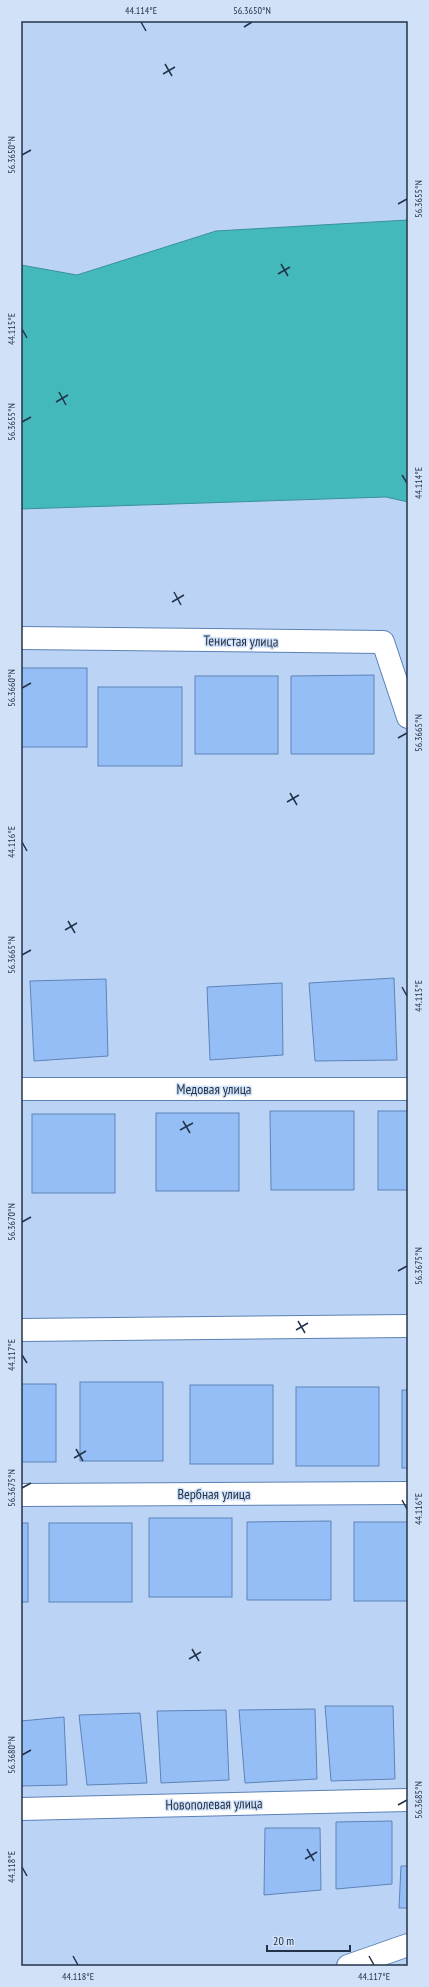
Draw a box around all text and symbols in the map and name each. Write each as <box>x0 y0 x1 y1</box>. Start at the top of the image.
text: 44.114°E <box>125 4 157 17</box>
text: 56.3650°N <box>233 4 271 17</box>
text: 56.3650°N <box>5 136 18 174</box>
text: 56.3655°N <box>412 180 425 218</box>
text: 44.115°E <box>5 313 18 345</box>
text: 56.3655°N <box>5 403 18 441</box>
text: 44.114°E <box>412 467 425 499</box>
street label: Тенистая улица <box>203 631 279 651</box>
text: 56.3660°N <box>5 669 18 707</box>
text: 56.3665°N <box>412 714 425 752</box>
text: 44.116°E <box>5 826 18 858</box>
text: 56.3665°N <box>5 936 18 974</box>
text: 44.115°E <box>412 980 425 1012</box>
street label: Медовая улица <box>177 1080 251 1098</box>
text: 56.3670°N <box>5 1203 18 1241</box>
text: 56.3675°N <box>412 1247 425 1285</box>
text: 44.117°E <box>5 1339 18 1371</box>
text: 56.3675°N <box>5 1469 18 1507</box>
street label: Вербная улица <box>177 1485 251 1503</box>
text: 44.116°E <box>412 1493 425 1525</box>
text: 56.3680°N <box>5 1736 18 1774</box>
text: 56.3685°N <box>412 1781 425 1819</box>
street label: Новополевая улица <box>165 1794 263 1814</box>
text: 44.118°E <box>5 1851 18 1883</box>
scale bar <box>267 1927 350 1953</box>
text: 20 m <box>273 1933 294 1948</box>
text: 44.118°E <box>62 1970 94 1983</box>
text: 44.117°E <box>358 1970 390 1983</box>

